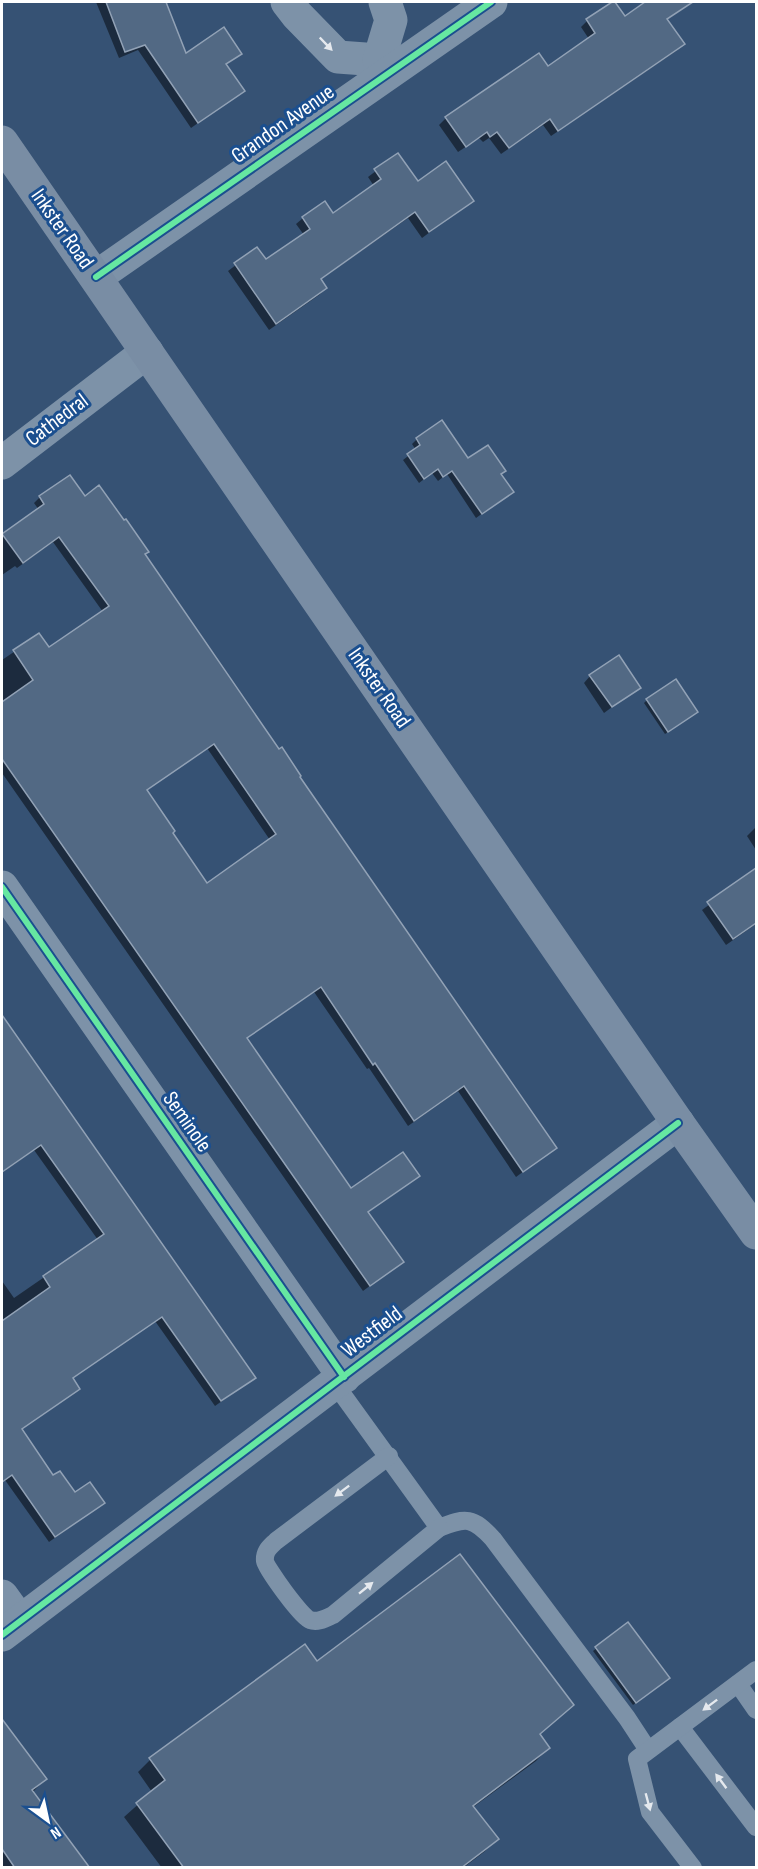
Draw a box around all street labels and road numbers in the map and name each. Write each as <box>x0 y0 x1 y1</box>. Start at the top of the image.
street label: Grandon Avenue <box>226 79 340 169</box>
street label: Inkster Road <box>25 184 99 274</box>
street label: Cathedral <box>20 388 94 452</box>
street label: Inkster Road <box>342 643 416 733</box>
street label: Seminole <box>156 1086 218 1158</box>
street label: Westfield <box>336 1300 408 1364</box>

